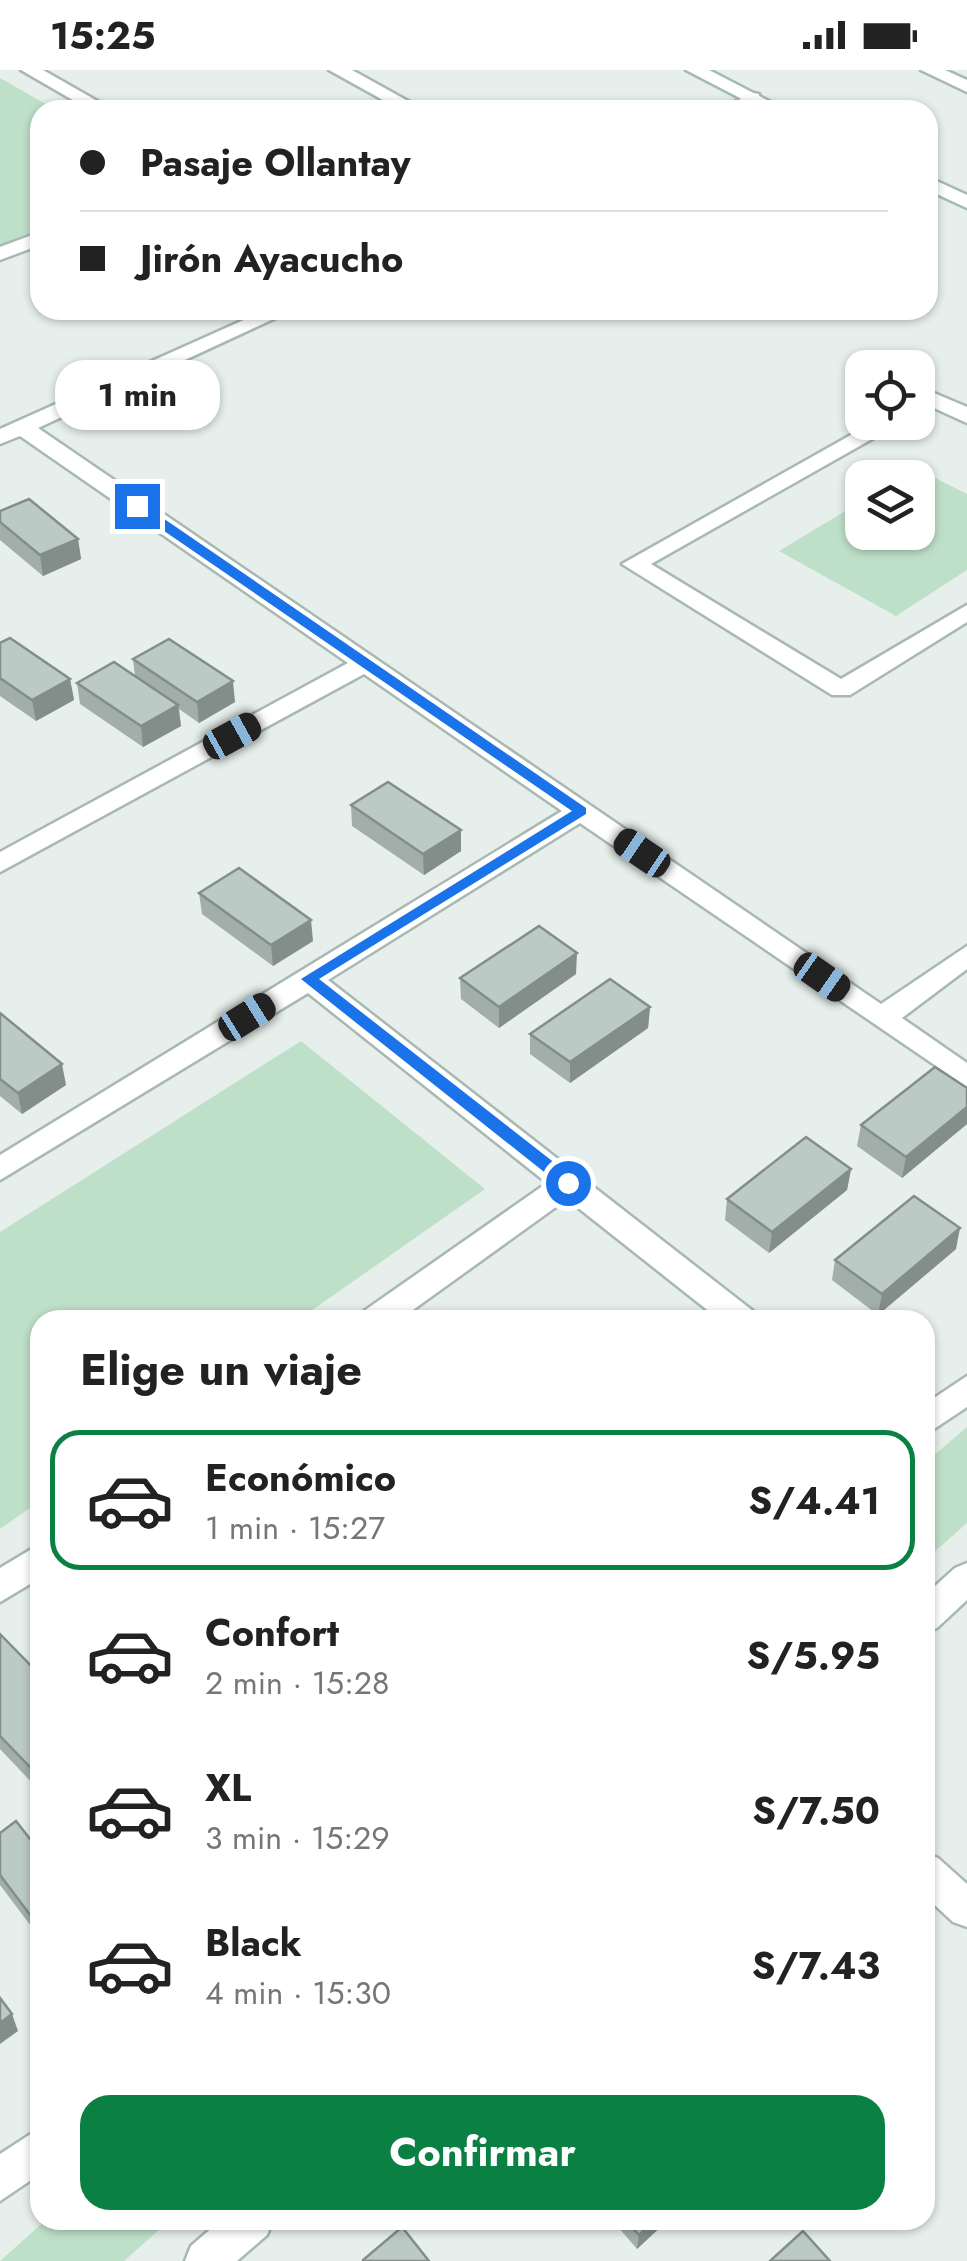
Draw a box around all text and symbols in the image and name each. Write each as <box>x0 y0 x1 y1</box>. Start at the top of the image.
text: 15:25 <box>50 8 156 63</box>
text: Pasaje Ollantay <box>140 135 411 190</box>
text: Jirón Ayacucho <box>140 231 404 286</box>
map controls <box>845 350 935 550</box>
button: locate <box>845 350 935 440</box>
callout: 1 min <box>54 361 220 431</box>
text: 1 min <box>98 372 177 418</box>
button: layers <box>845 460 935 550</box>
route end <box>115 484 160 529</box>
car <box>198 708 266 764</box>
car <box>609 824 675 882</box>
car <box>789 948 855 1006</box>
car <box>214 988 280 1046</box>
route start <box>546 1161 591 1206</box>
text: Elige un viaje <box>80 1337 362 1402</box>
text: Económico <box>205 1450 396 1505</box>
icon: car <box>85 1455 175 1545</box>
text: S/4.41 <box>749 1473 880 1528</box>
text: 1 min · 15:27 <box>205 1505 385 1551</box>
text: Confort <box>205 1605 339 1660</box>
icon: car <box>85 1610 175 1700</box>
text: S/5.95 <box>746 1628 880 1683</box>
text: 2 min · 15:28 <box>205 1660 389 1706</box>
text: XL <box>205 1760 251 1815</box>
icon: car <box>85 1765 175 1855</box>
text: S/7.50 <box>752 1783 880 1838</box>
text: 3 min · 15:29 <box>205 1815 390 1861</box>
text: Black <box>205 1915 302 1970</box>
icon: car <box>85 1920 175 2010</box>
text: S/7.43 <box>752 1938 880 1993</box>
text: 4 min · 15:30 <box>205 1970 391 2016</box>
button: Confirmar <box>80 2095 885 2210</box>

